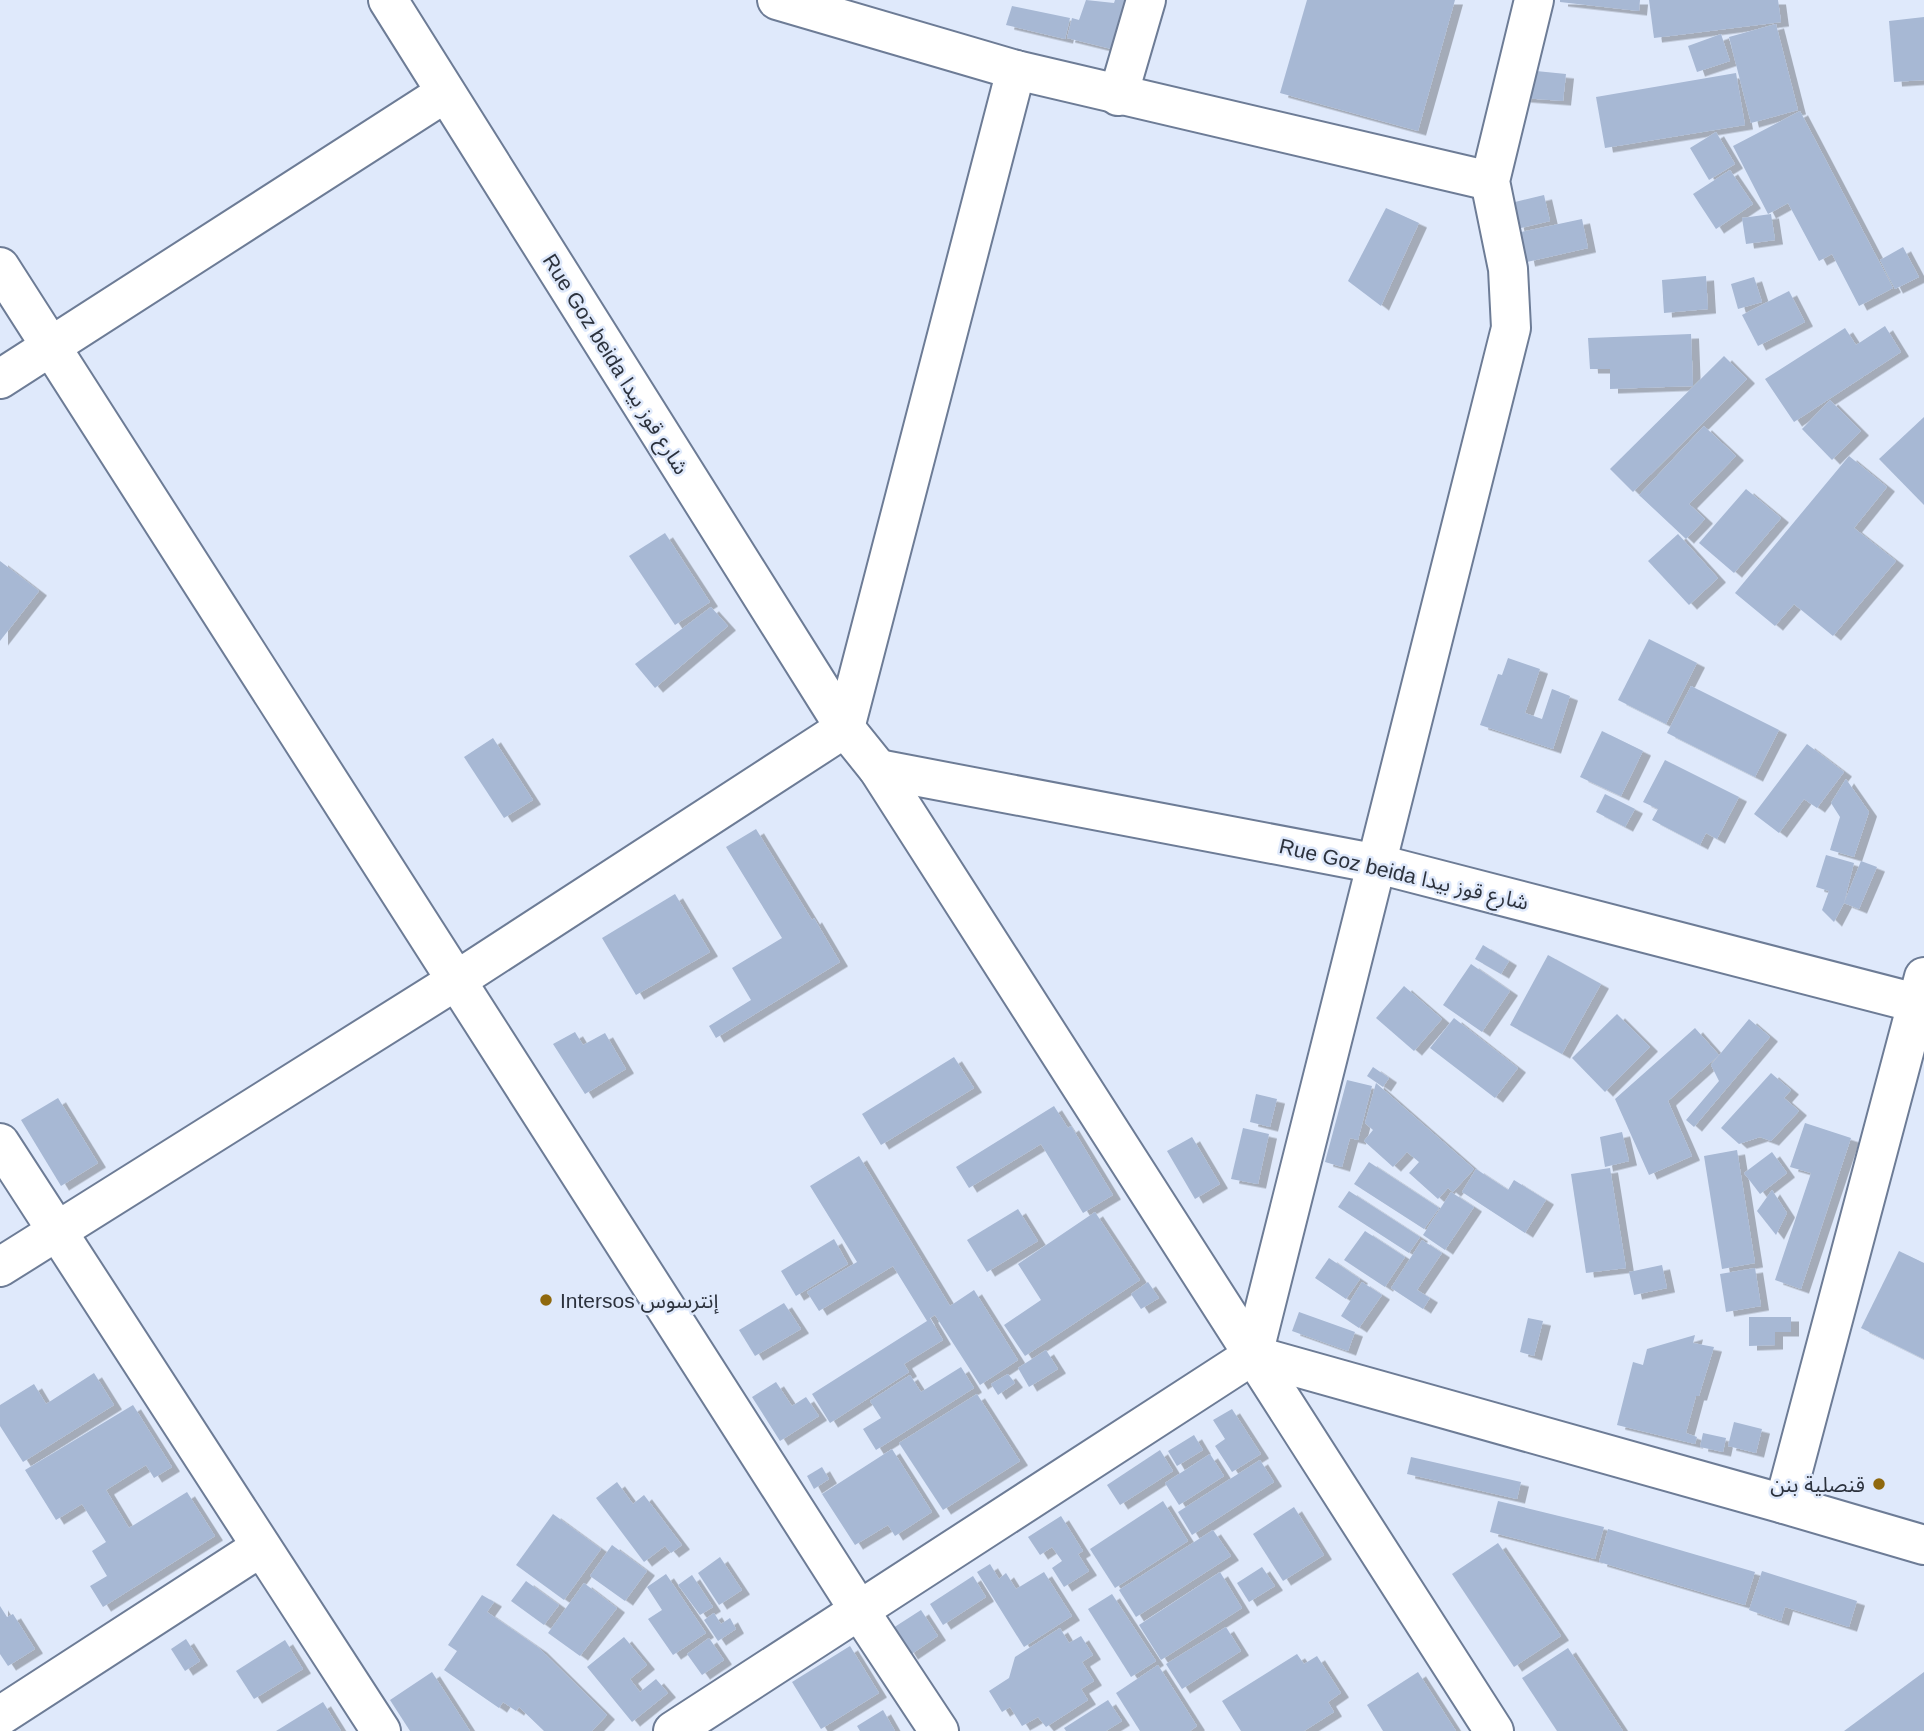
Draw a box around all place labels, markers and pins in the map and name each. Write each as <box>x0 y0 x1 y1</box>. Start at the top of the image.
place label: Intersos إنترسوس <box>560 1289 719 1314</box>
marker: Intersos إنترسوس <box>538 1292 554 1308</box>
place label: قنصلية بنن <box>1770 1473 1865 1497</box>
marker: قنصلية بنن <box>1871 1476 1887 1492</box>

